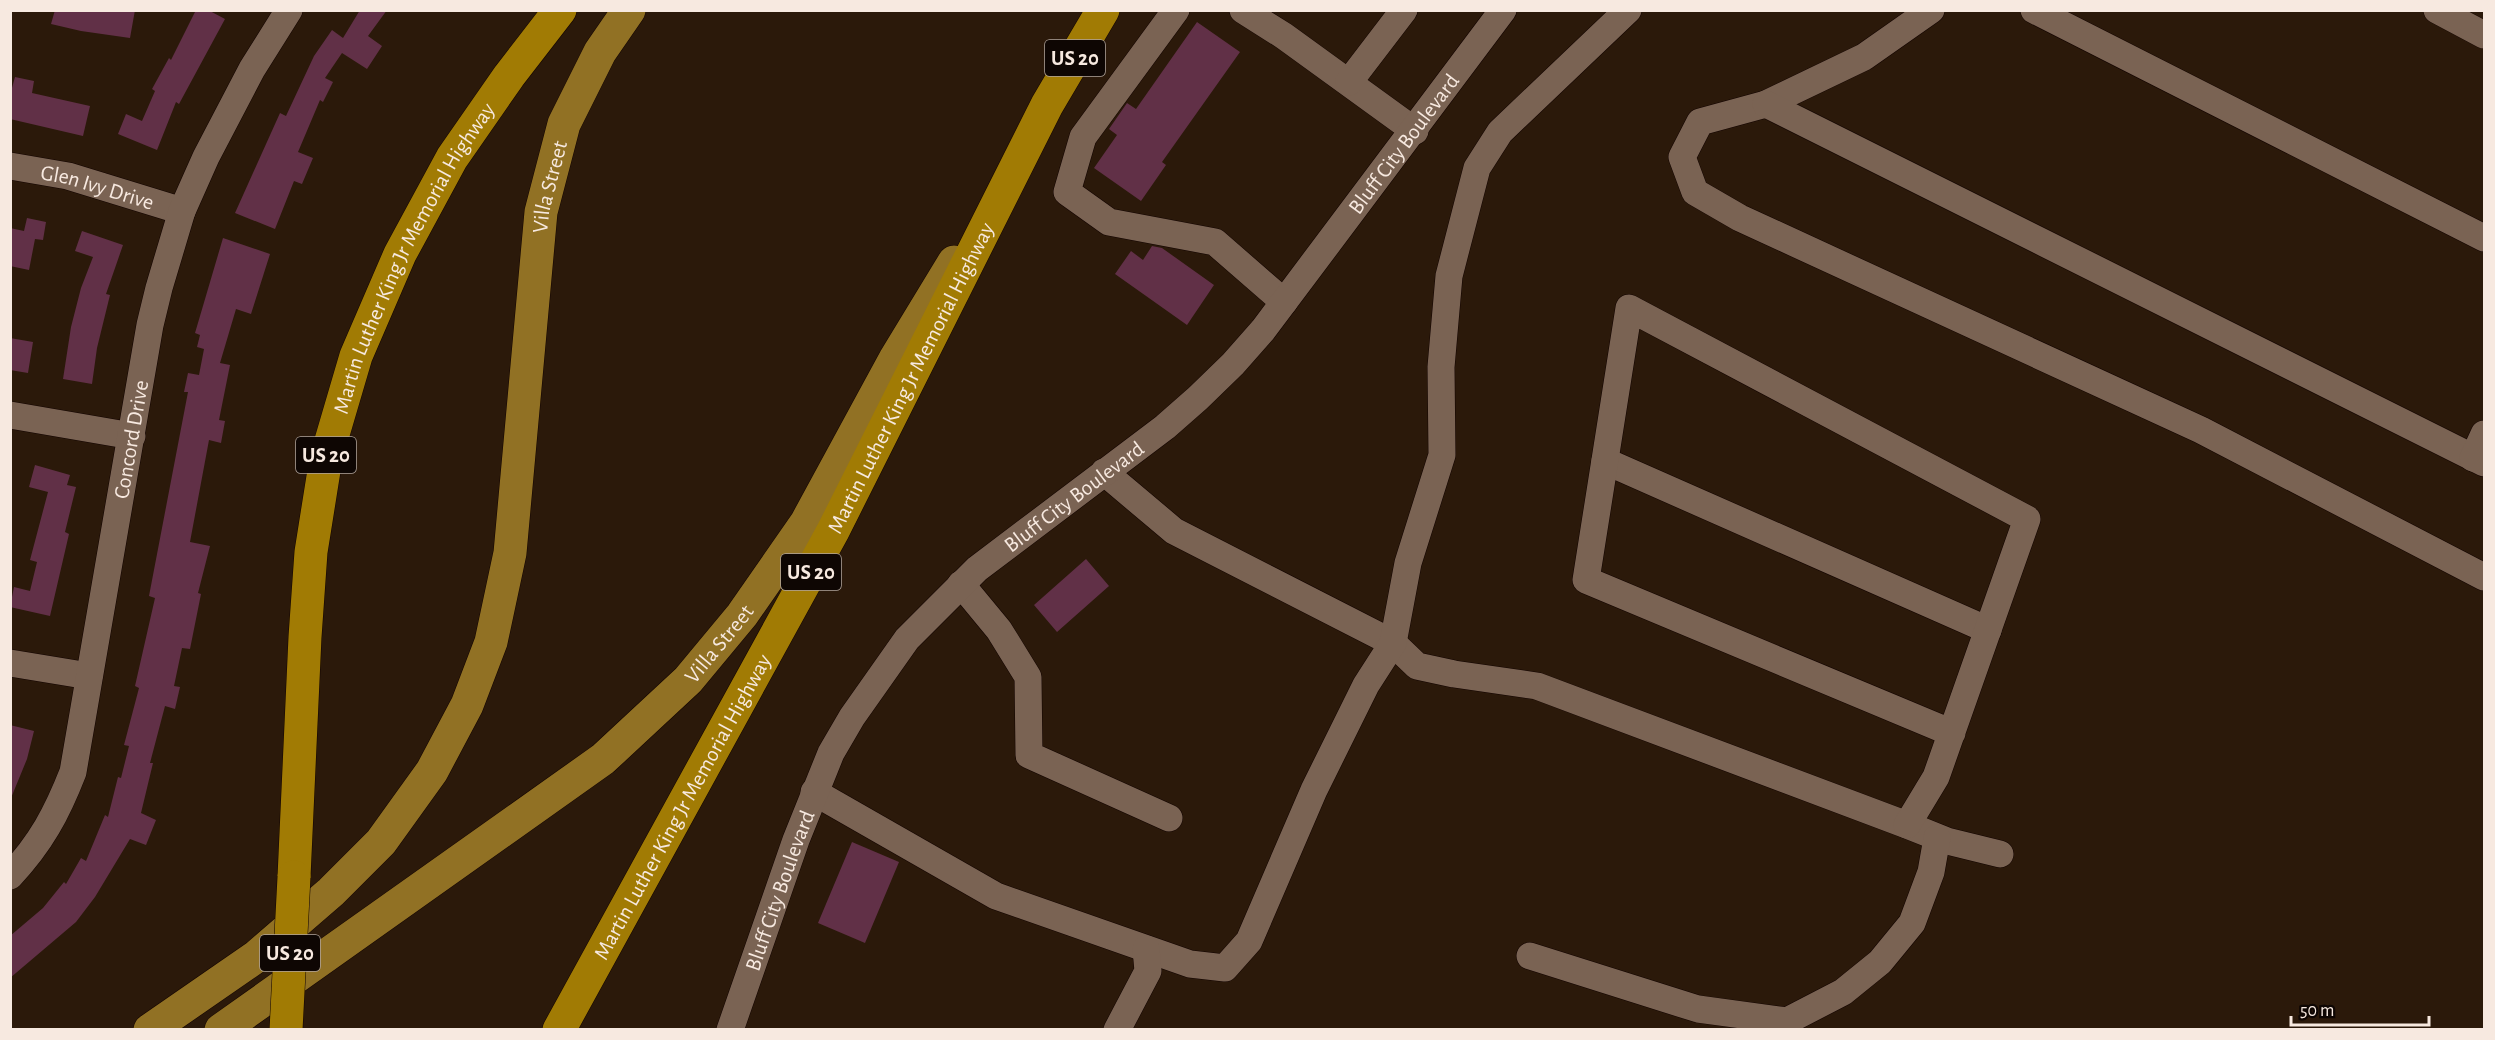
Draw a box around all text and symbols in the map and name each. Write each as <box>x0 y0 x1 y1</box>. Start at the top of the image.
road number: US 20 <box>1045 40 1105 76</box>
street label: Bluff City Boulevard <box>1344 70 1463 218</box>
street label: Martin Luther King Jr Memorial Highway <box>330 98 499 416</box>
street label: Villa Street <box>529 138 571 234</box>
street label: Glen Ivy Drive <box>39 162 157 214</box>
street label: Martin Luther King Jr Memorial Highway <box>824 219 998 537</box>
street label: Concord Drive <box>110 379 152 500</box>
road number: US 20 <box>296 437 356 473</box>
street label: Bluff City Boulevard <box>1000 437 1148 557</box>
road number: US 20 <box>781 554 841 590</box>
street label: Villa Street <box>681 601 758 687</box>
street label: Martin Luther King Jr Memorial Highway <box>590 650 775 963</box>
street label: Bluff City Boulevard <box>741 807 819 974</box>
road number: US 20 <box>260 935 320 971</box>
scale bar <box>2291 989 2429 1027</box>
text: 50 m <box>2300 1002 2334 1020</box>

